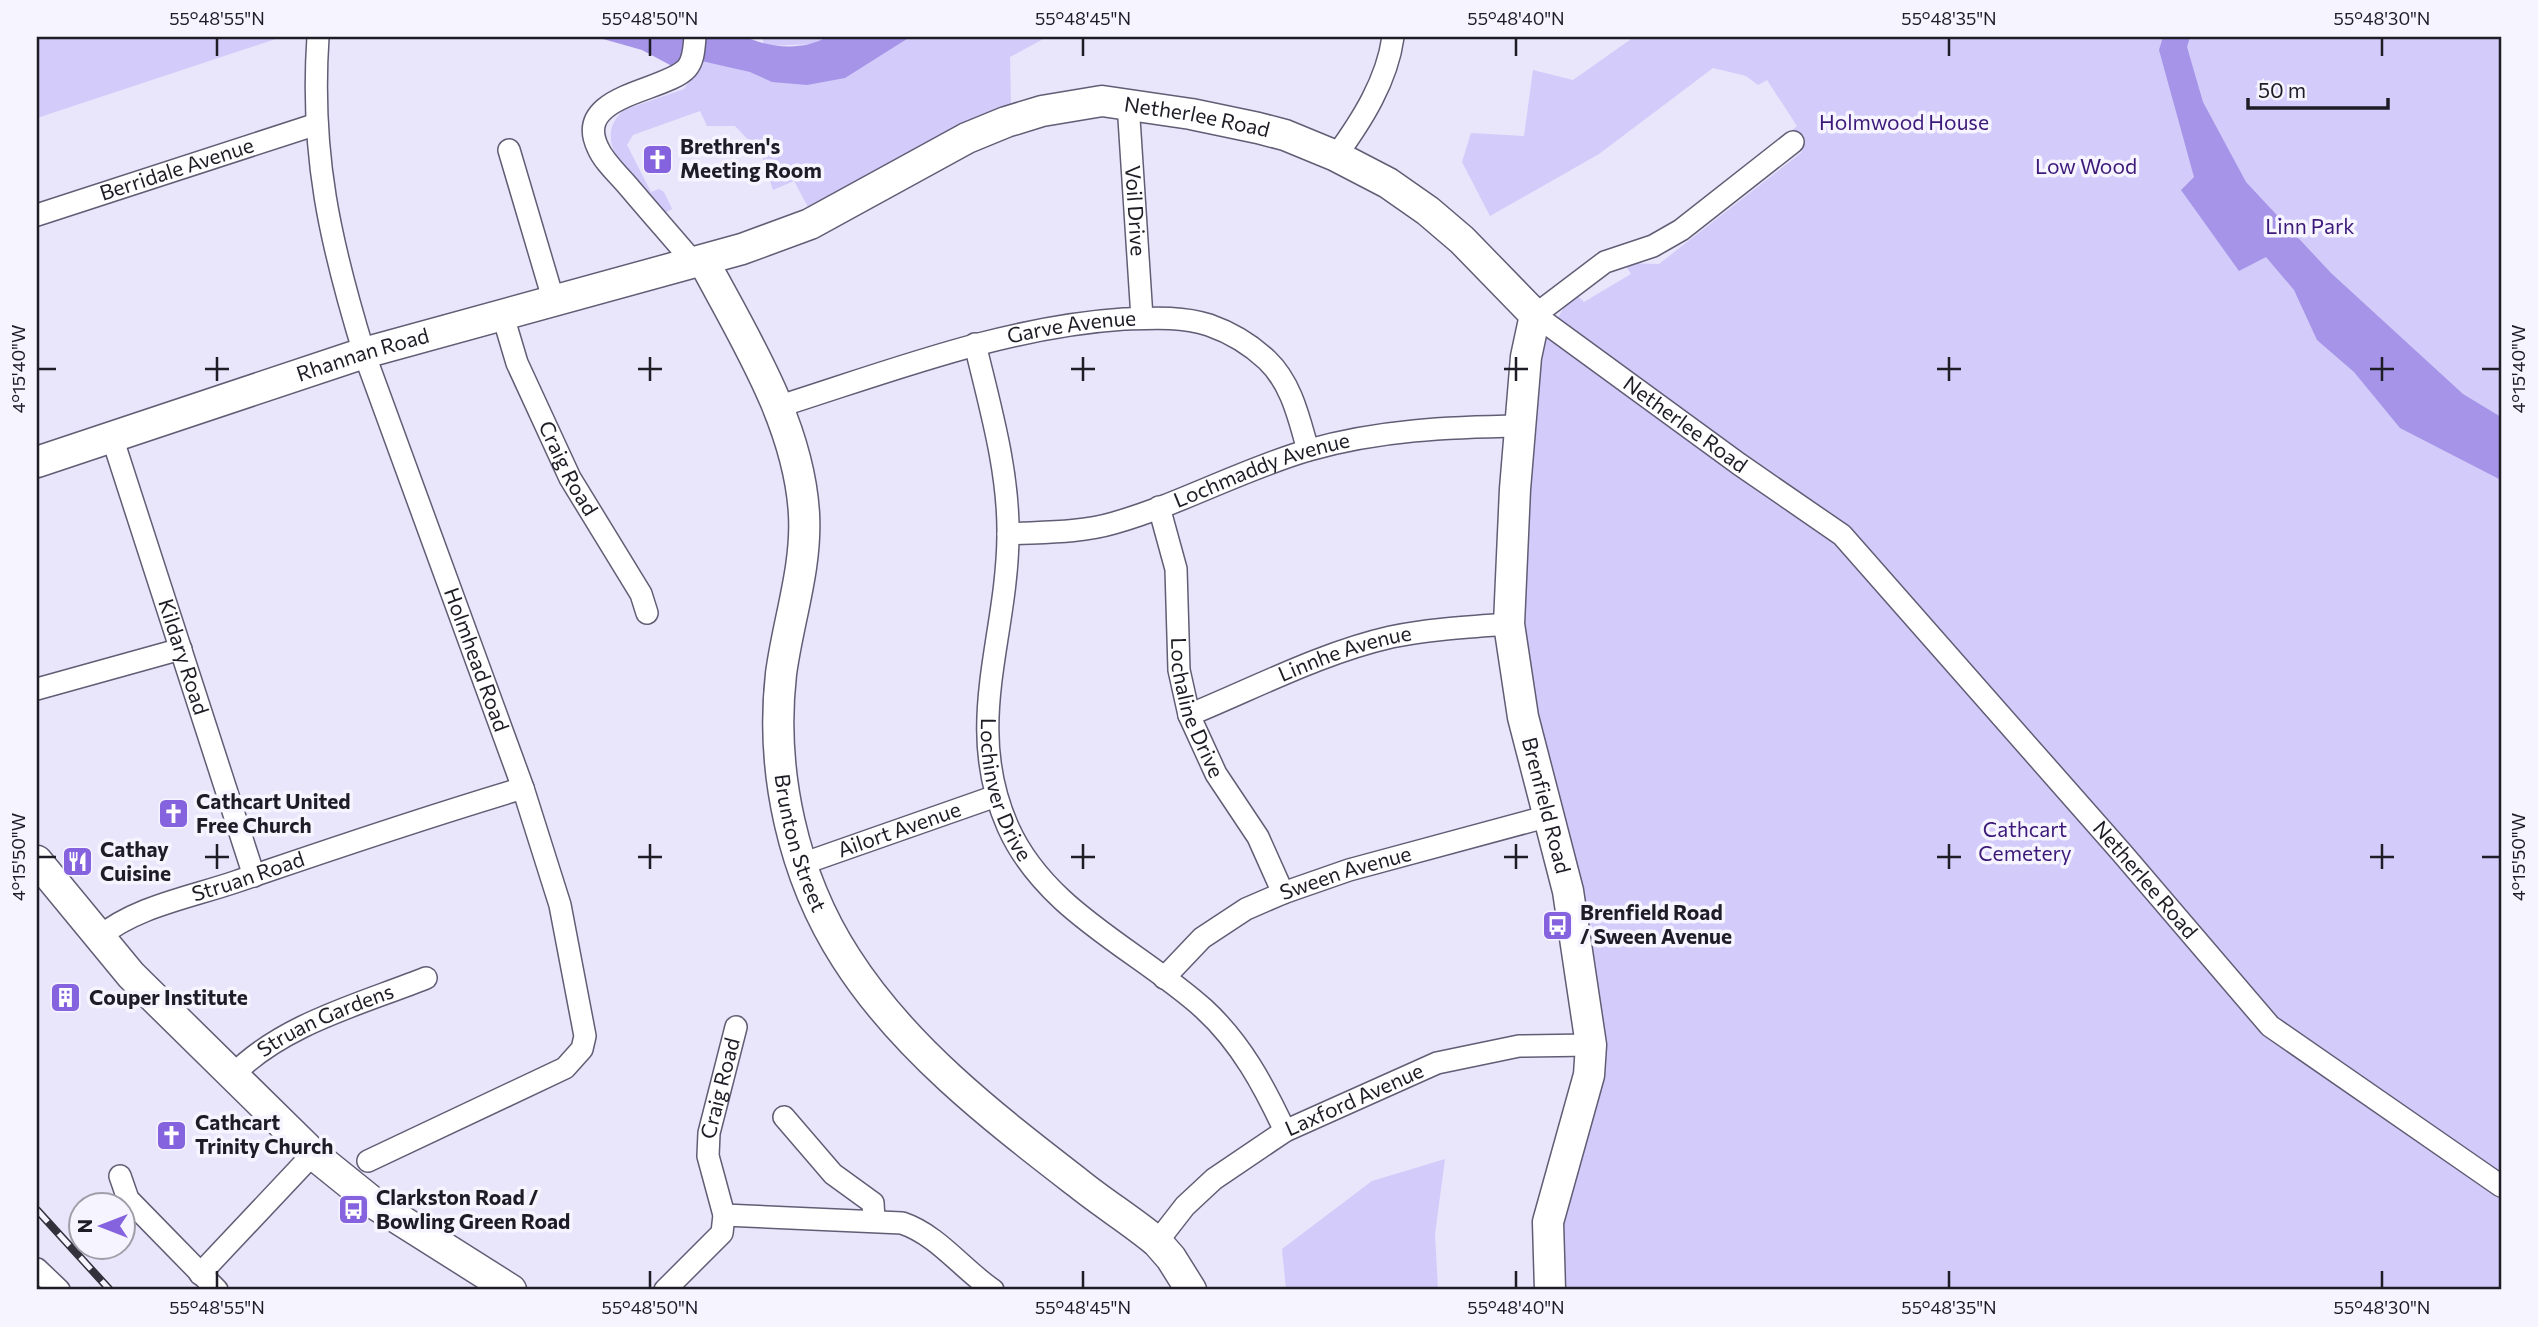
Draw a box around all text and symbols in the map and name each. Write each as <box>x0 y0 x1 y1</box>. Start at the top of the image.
text: 55°48'55"N <box>169 7 265 29</box>
text: 55°48'50"N <box>602 7 698 29</box>
text: 55°48'45"N <box>1035 7 1131 29</box>
text: 55°48'40"N <box>1467 7 1565 29</box>
text: 55°48'35"N <box>1901 7 1997 29</box>
text: 55°48'30"N <box>2334 7 2430 29</box>
scale bar <box>2248 66 2388 110</box>
text: 50 m <box>2258 77 2306 102</box>
street label: Netherlee Road <box>1123 90 1273 142</box>
park label: Holmwood House <box>1819 109 1989 134</box>
street label: Berridale Avenue <box>96 131 257 205</box>
place label: Brethren's Meeting Room <box>680 133 822 182</box>
church icon: Brethren's Meeting Room <box>640 142 674 176</box>
park label: Low Wood <box>2035 153 2137 178</box>
street label: Voil Drive <box>1121 164 1152 257</box>
park label: Linn Park <box>2265 213 2355 238</box>
street label: Garve Avenue <box>1004 305 1137 348</box>
street label: Rhannan Road <box>293 322 432 386</box>
text: 4°15'40"W <box>7 325 29 413</box>
text: 4°15'40"W <box>2507 325 2529 413</box>
street label: Netherlee Road <box>1619 370 1753 477</box>
street label: Craig Road <box>534 416 604 520</box>
street label: Lochmaddy Avenue <box>1170 426 1352 512</box>
street label: Holmhead Road <box>440 584 515 735</box>
street label: Kildary Road <box>154 595 215 717</box>
street label: Linnhe Avenue <box>1274 620 1413 686</box>
street label: Lochaline Drive <box>1167 637 1230 781</box>
street label: Lochinver Drive <box>977 718 1038 865</box>
street label: Brenfield Road <box>1518 734 1577 876</box>
street label: Brunton Street <box>770 772 833 915</box>
place label: Cathcart United Free Church <box>196 788 351 837</box>
street label: Ailort Avenue <box>834 795 964 862</box>
church icon: Cathcart United Free Church <box>156 797 190 831</box>
text: 4°15'50"W <box>7 813 29 901</box>
text: 4°15'50"W <box>2507 813 2529 901</box>
street label: Netherlee Road <box>2088 815 2204 943</box>
park label: Cathcart Cemetery <box>1978 816 2072 865</box>
place label: Cathay Cuisine <box>100 836 171 885</box>
street label: Sween Avenue <box>1276 840 1414 904</box>
restaurant icon: Cathay Cuisine <box>60 845 94 879</box>
street label: Struan Road <box>188 845 307 906</box>
place label: Brenfield Road / Sween Avenue <box>1580 899 1732 948</box>
bus stop icon: Brenfield Road / Sween Avenue <box>1540 908 1574 942</box>
street label: Struan Gardens <box>252 977 397 1061</box>
building icon: Couper Institute <box>49 981 83 1015</box>
place label: Couper Institute <box>89 984 248 1009</box>
street label: Craig Road <box>694 1035 744 1141</box>
street label: Laxford Avenue <box>1281 1057 1427 1140</box>
place label: Cathcart Trinity Church <box>195 1109 333 1158</box>
church icon: Cathcart Trinity Church <box>155 1118 189 1152</box>
place label: Clarkston Road / Bowling Green Road <box>376 1184 570 1233</box>
north arrow <box>66 1190 136 1260</box>
bus stop icon: Clarkston Road / Bowling Green Road <box>336 1193 370 1227</box>
text: N <box>73 1219 96 1233</box>
text: 55°48'55"N <box>169 1296 265 1318</box>
text: 55°48'50"N <box>602 1296 698 1318</box>
text: 55°48'45"N <box>1035 1296 1131 1318</box>
text: 55°48'40"N <box>1467 1296 1565 1318</box>
text: 55°48'35"N <box>1901 1296 1997 1318</box>
text: 55°48'30"N <box>2334 1296 2430 1318</box>

